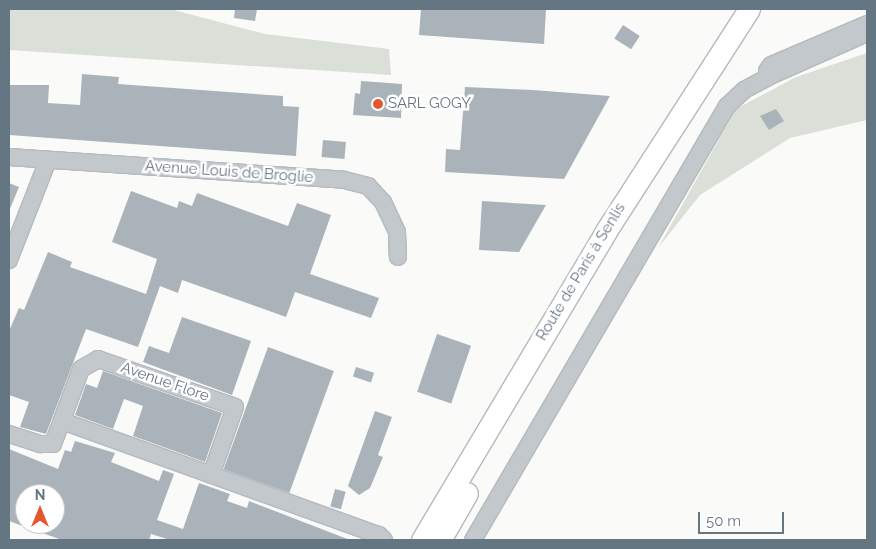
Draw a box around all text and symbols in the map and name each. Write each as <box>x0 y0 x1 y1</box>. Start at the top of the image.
place label: SARL GOGY <box>388 95 471 113</box>
marker: SARL GOGY <box>372 98 384 110</box>
street label: Avenue Louis de Broglie <box>144 157 314 187</box>
street label: Route de Paris à Senlis <box>533 200 629 344</box>
street label: Avenue Flore <box>119 358 211 406</box>
north arrow <box>15 484 65 534</box>
text: N <box>35 487 45 503</box>
scale bar <box>701 502 787 534</box>
text: 50 m <box>706 512 741 530</box>

